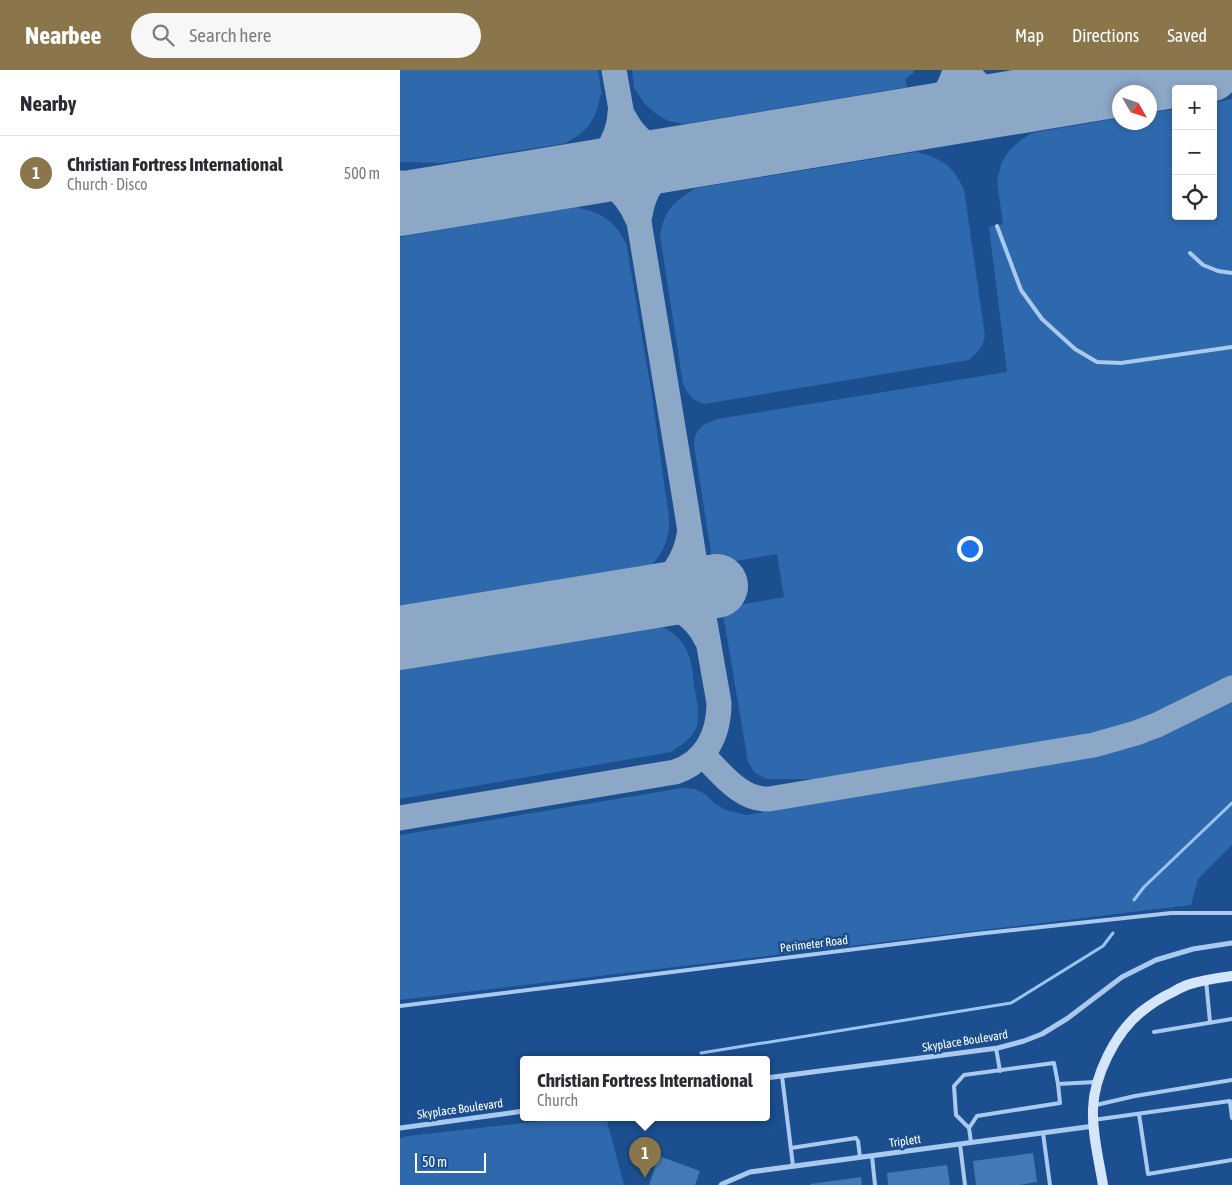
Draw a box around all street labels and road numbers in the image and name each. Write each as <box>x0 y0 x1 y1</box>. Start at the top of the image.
street label: Perimeter Road <box>779 933 849 955</box>
street label: Skyplace Boulevard <box>921 1027 1009 1055</box>
street label: Skyplace Boulevard <box>416 1096 504 1122</box>
street label: Triplett <box>888 1132 922 1150</box>

